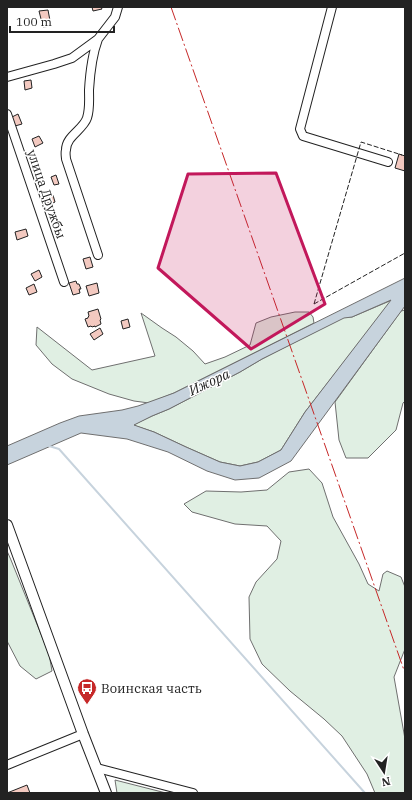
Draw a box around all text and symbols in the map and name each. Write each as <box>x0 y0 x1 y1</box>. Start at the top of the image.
scale bar <box>10 8 114 34</box>
text: 100 m <box>16 14 52 29</box>
street label: улица Дружбы <box>23 147 70 241</box>
water label: Ижора <box>185 364 233 400</box>
bus stop icon: Воинская часть <box>76 677 98 705</box>
place label: Воинская часть <box>101 680 202 697</box>
north arrow <box>364 752 404 792</box>
text: N <box>380 774 392 790</box>

